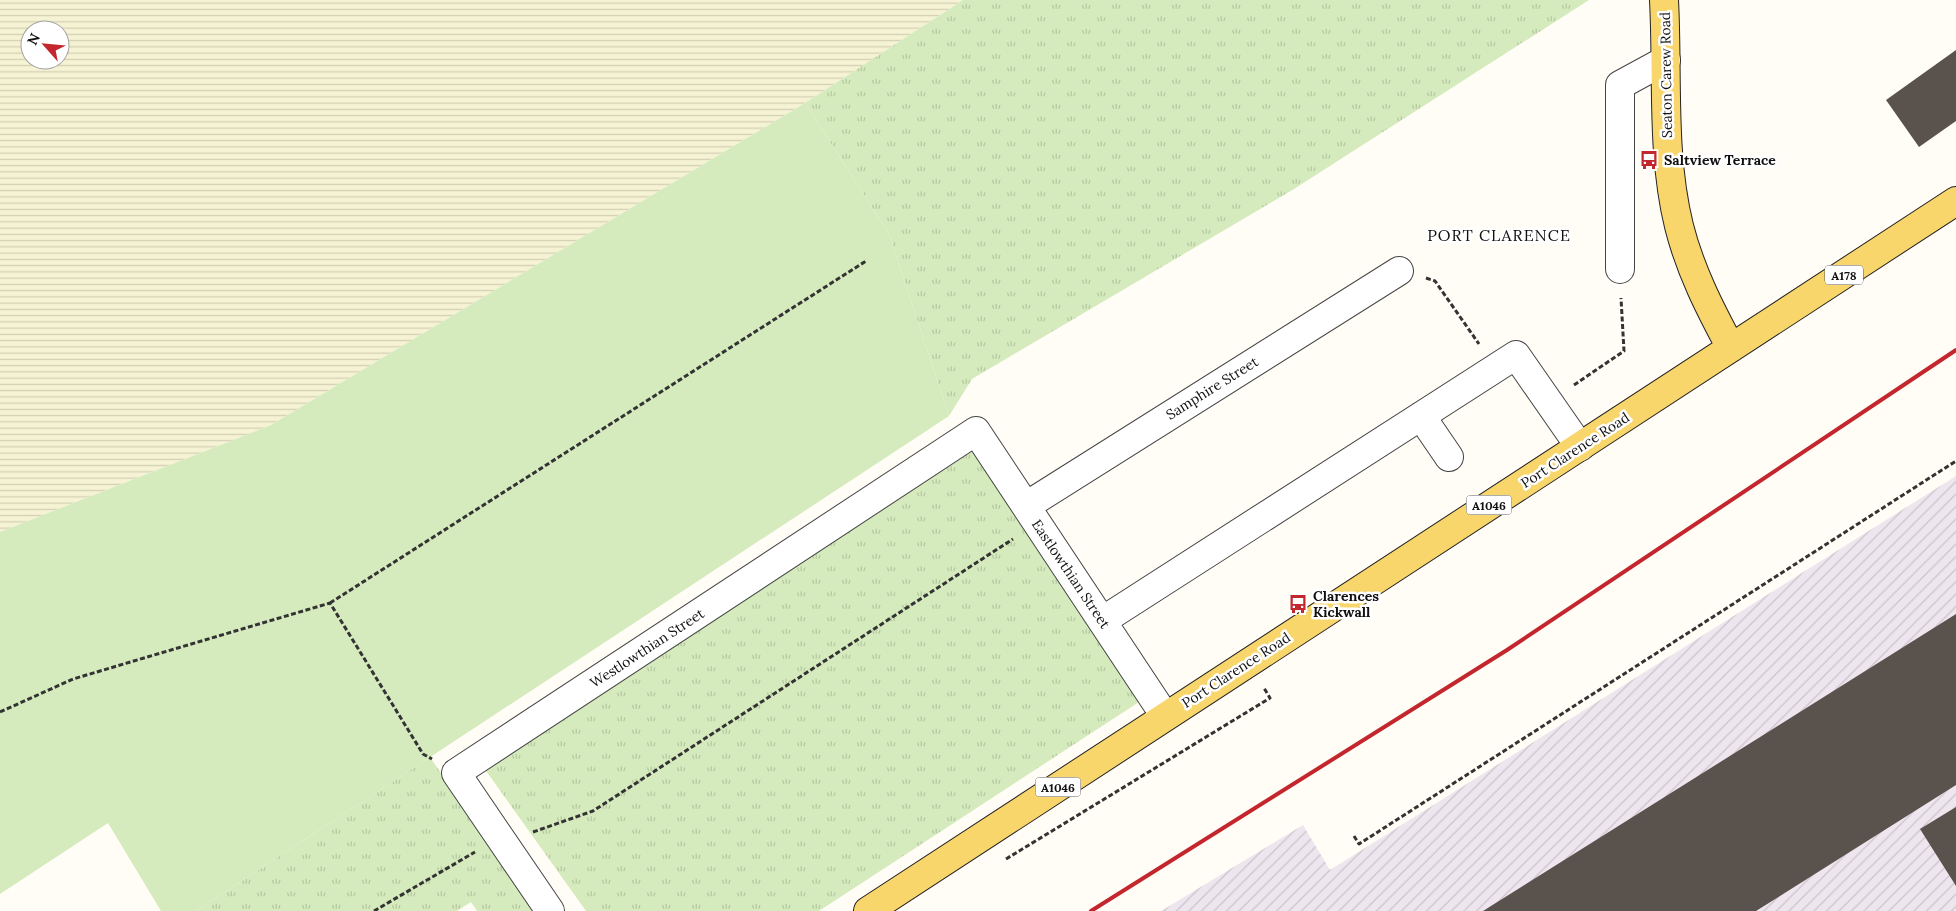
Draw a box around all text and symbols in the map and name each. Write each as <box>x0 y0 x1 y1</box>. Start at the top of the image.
street label: Seaton Carew Road <box>1656 12 1676 138</box>
north arrow <box>20 20 70 70</box>
text: N <box>23 30 44 48</box>
bus stop icon: Saltview Terrace <box>1638 149 1660 171</box>
place label: Saltview Terrace <box>1664 151 1776 169</box>
district label: PORT CLARENCE <box>1427 225 1571 245</box>
road number: A178 <box>1825 266 1863 284</box>
street label: Samphire Street <box>1163 352 1262 424</box>
street label: Port Clarence Road <box>1517 408 1633 492</box>
road number: A1046 <box>1466 496 1512 514</box>
street label: Eastlowthian Street <box>1028 516 1114 632</box>
place label: Clarences Kickwall <box>1313 587 1379 621</box>
bus stop icon: Clarences Kickwall <box>1287 593 1309 615</box>
street label: Westlowthian Street <box>586 604 708 692</box>
street label: Port Clarence Road <box>1178 628 1294 712</box>
road number: A1046 <box>1036 778 1080 796</box>

